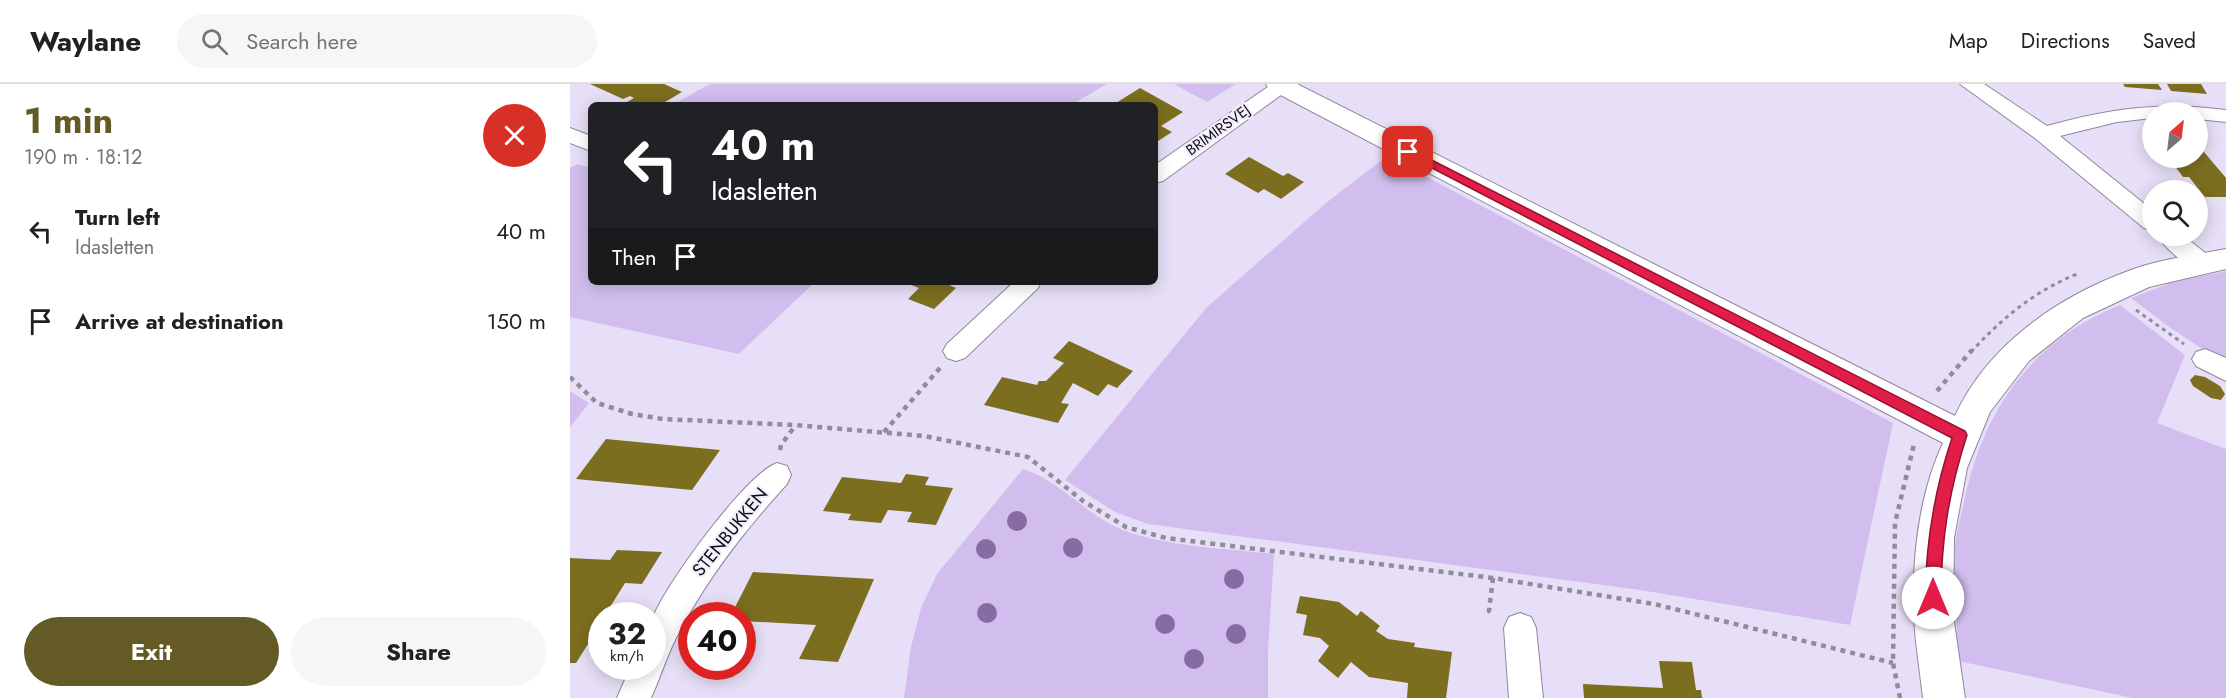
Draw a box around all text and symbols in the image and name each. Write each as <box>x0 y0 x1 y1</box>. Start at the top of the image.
search box <box>177 14 597 68</box>
text: Waylane <box>30 21 141 62</box>
icon: search <box>198 25 231 58</box>
text: Search here <box>246 25 358 57</box>
text: Map <box>1949 26 1988 56</box>
text: Directions <box>2021 26 2110 56</box>
text: Saved <box>2143 26 2196 56</box>
text: 1 min <box>24 94 113 146</box>
street label: BRIMIRSVEJ <box>1181 99 1255 161</box>
north arrow <box>2142 102 2208 168</box>
map controls <box>2142 102 2208 246</box>
button: close <box>483 104 546 167</box>
text: 40 m <box>711 115 815 176</box>
icon: left <box>612 126 690 204</box>
pin <box>1382 126 1433 177</box>
icon: arrive <box>1391 135 1424 168</box>
text: 190 m · 18:12 <box>24 143 142 172</box>
text: Idasletten <box>711 171 818 210</box>
button: search <box>2142 180 2208 246</box>
text: Turn left <box>75 201 160 233</box>
icon: left <box>24 215 57 248</box>
text: 40 m <box>496 215 546 247</box>
text: Idasletten <box>75 233 154 262</box>
icon: arrive <box>669 240 702 273</box>
text: Then <box>612 241 657 273</box>
icon: arrive <box>24 305 57 338</box>
text: Arrive at destination <box>75 305 284 337</box>
text: 150 m <box>487 305 546 337</box>
street label: STENBUKKEN <box>686 482 774 582</box>
position arrow <box>1901 566 1965 630</box>
speed limit sign: 40 <box>678 602 756 680</box>
text: 32 <box>608 612 646 655</box>
button: Exit <box>24 617 279 686</box>
button: Share <box>291 617 546 686</box>
text: km/h <box>610 645 644 667</box>

